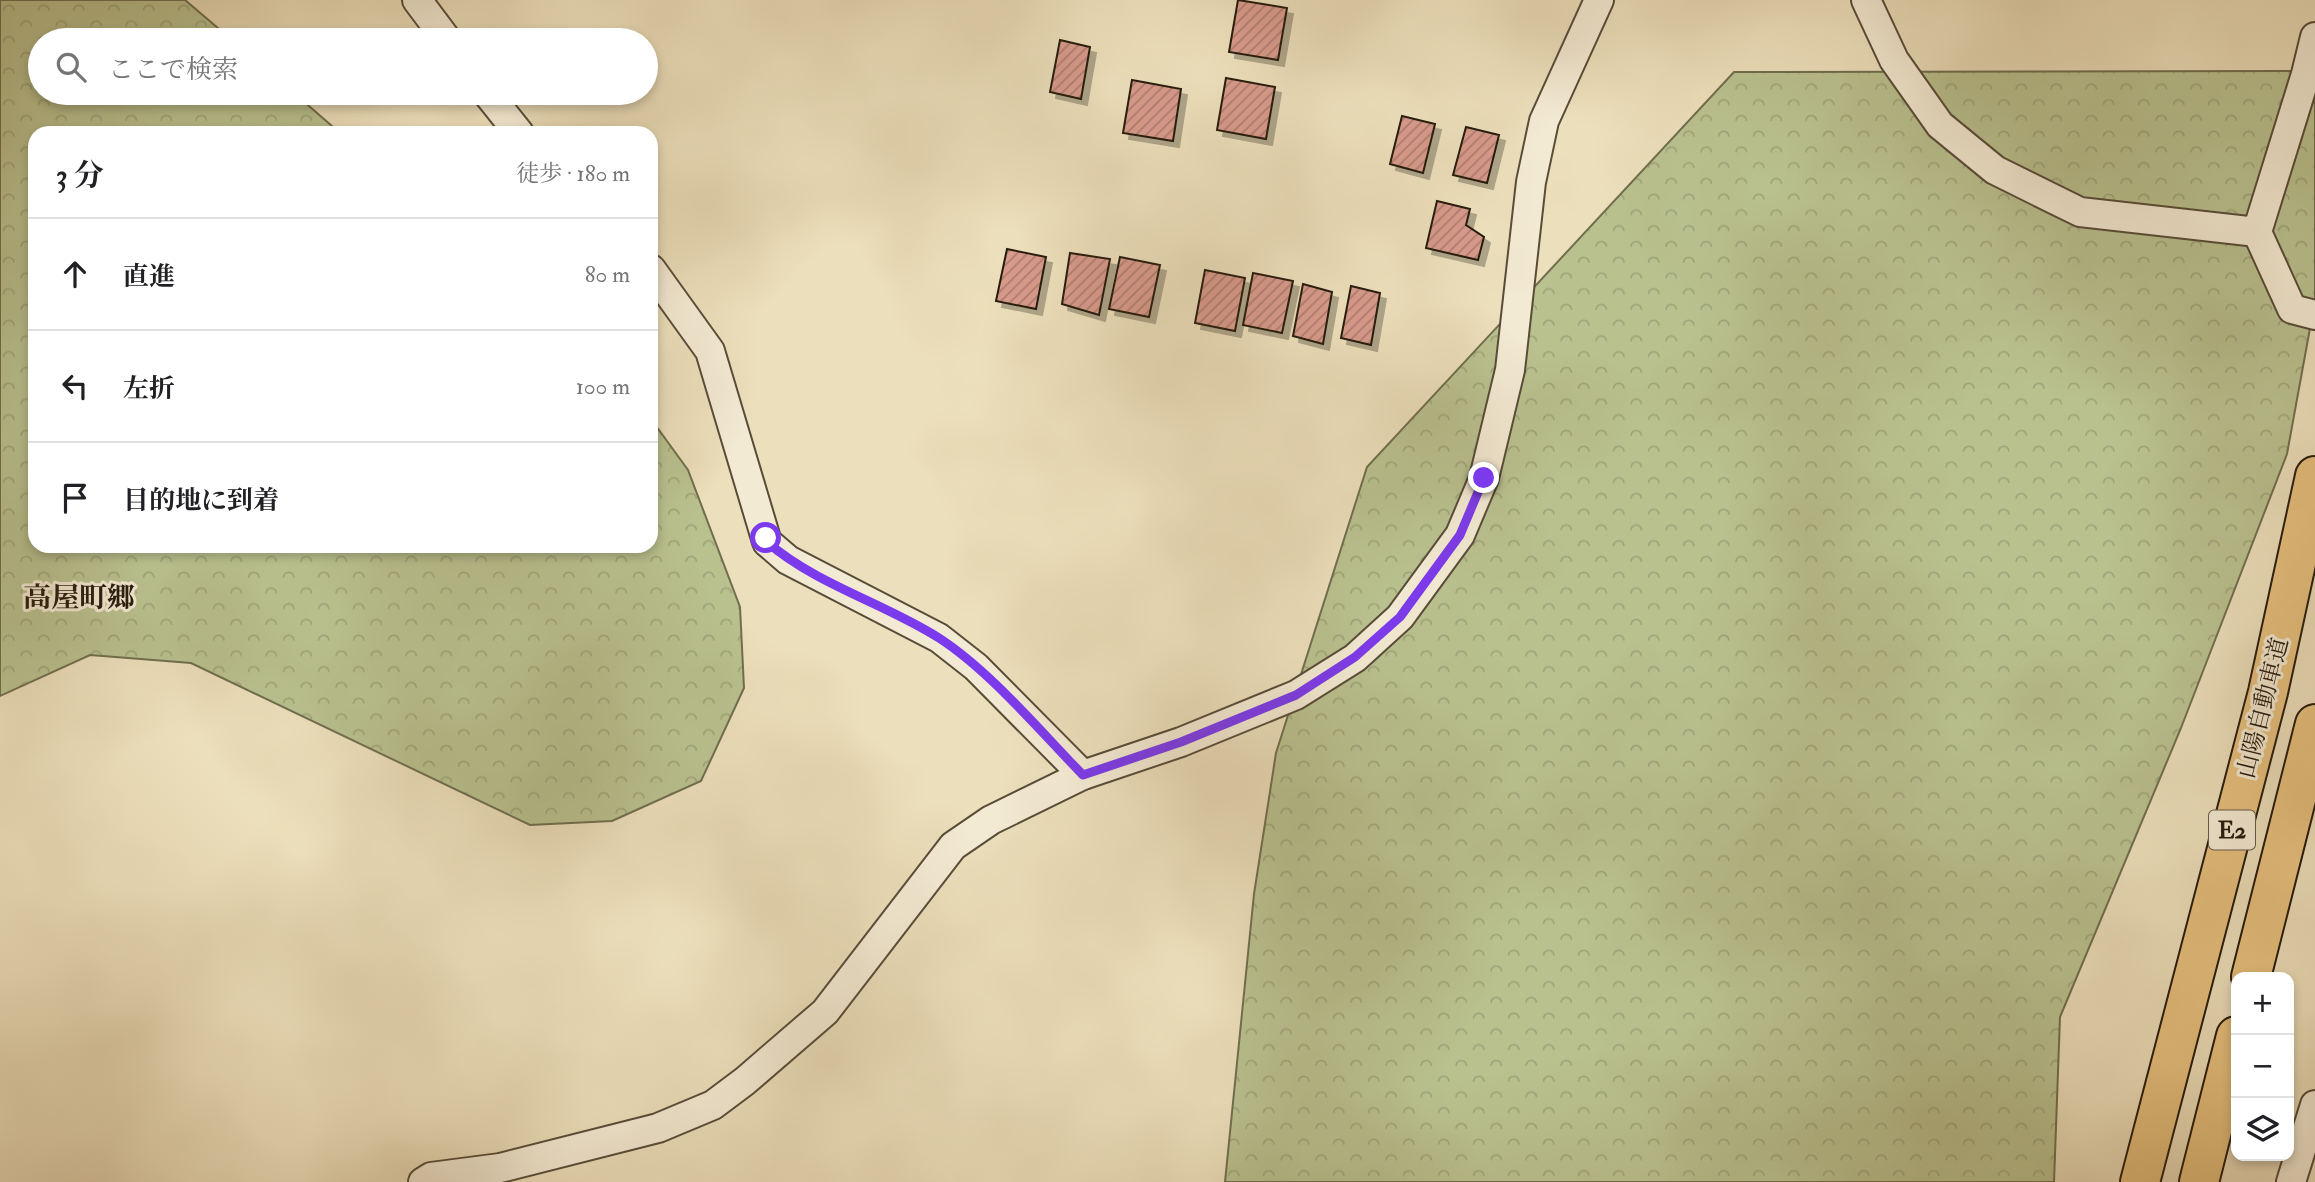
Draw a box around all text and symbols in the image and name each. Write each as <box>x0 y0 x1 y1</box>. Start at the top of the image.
search box <box>28 28 658 105</box>
icon: search <box>52 48 90 86</box>
text: ここで検索 <box>108 54 238 86</box>
text: 3 分 <box>56 157 104 194</box>
text: 徒歩 · 180 m <box>516 159 630 188</box>
icon: ahead <box>56 255 94 293</box>
text: 80 m <box>585 260 630 289</box>
text: 直進 <box>123 261 175 293</box>
icon: left <box>56 367 94 405</box>
text: 100 m <box>576 372 630 401</box>
text: 左折 <box>123 373 175 405</box>
route end <box>1468 462 1499 493</box>
icon: arrive <box>56 479 94 517</box>
text: 目的地に到着 <box>123 485 279 517</box>
route start <box>750 522 781 553</box>
district label: 高屋町郷 <box>23 581 135 616</box>
street label: 山陽自動車道 <box>2231 634 2295 782</box>
road number: E2 <box>2209 810 2255 850</box>
map controls <box>2231 972 2294 1161</box>
button: + <box>2231 972 2294 1035</box>
button: − <box>2231 1035 2294 1098</box>
button: layers <box>2231 1098 2294 1161</box>

